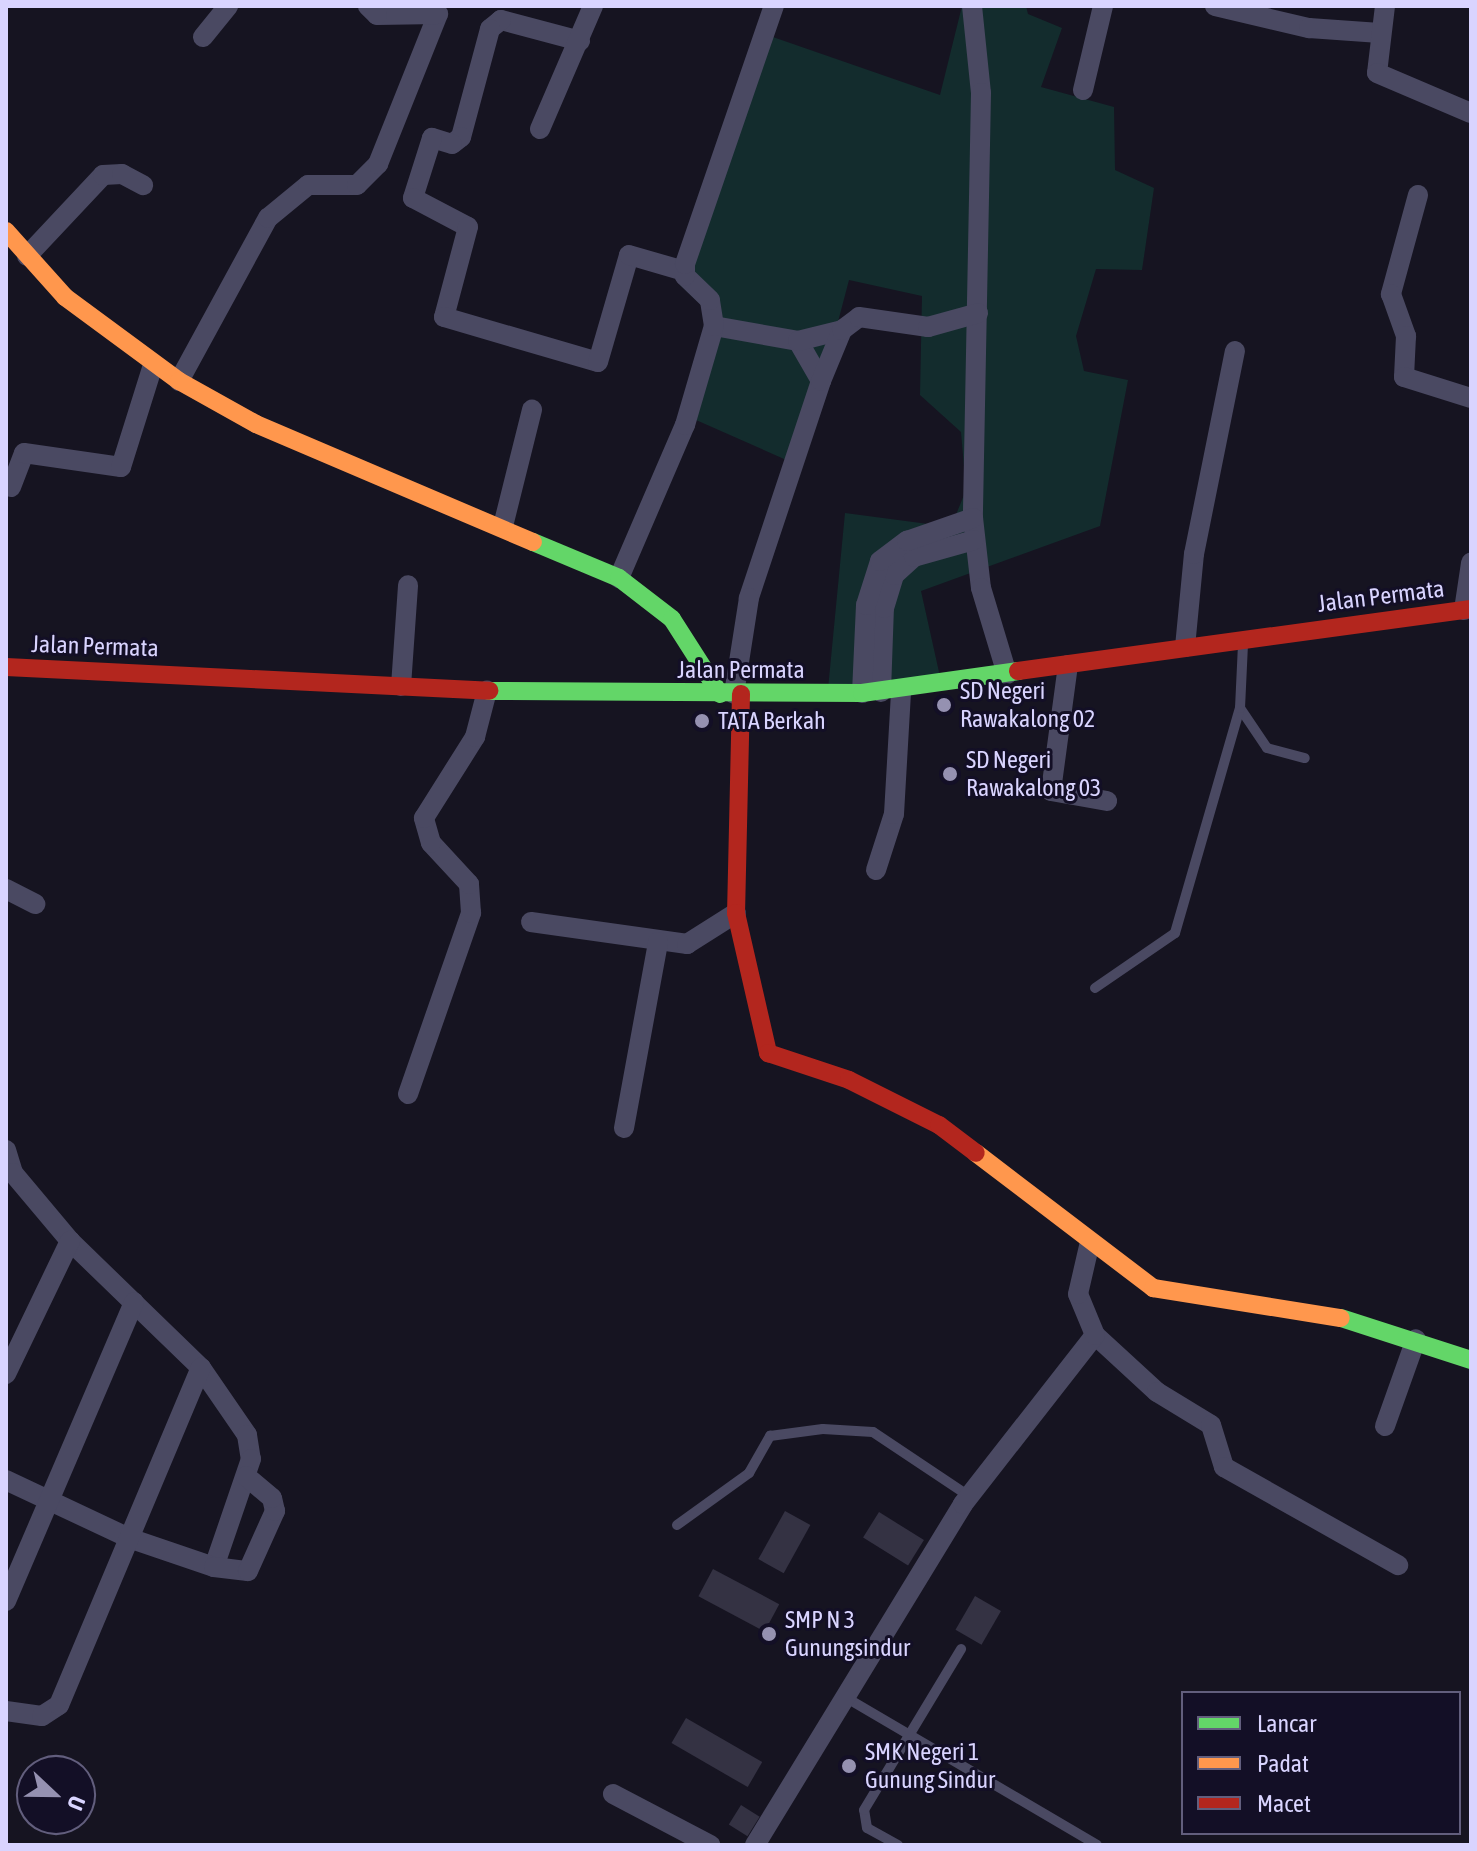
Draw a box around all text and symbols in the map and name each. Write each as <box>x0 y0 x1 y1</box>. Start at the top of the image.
street label: Jalan Permata <box>1316 574 1446 618</box>
street label: Jalan Permata <box>31 629 159 663</box>
street label: Jalan Permata <box>677 656 805 684</box>
place label: SD Negeri Rawakalong 02 <box>960 677 1095 733</box>
marker: SD Negeri Rawakalong 02 <box>935 696 953 714</box>
place label: TATA Berkah <box>718 707 826 735</box>
marker: TATA Berkah <box>693 712 711 730</box>
place label: SD Negeri Rawakalong 03 <box>966 746 1101 802</box>
marker: SD Negeri Rawakalong 03 <box>941 765 959 783</box>
place label: SMP N 3 Gunungsindur <box>785 1606 910 1662</box>
marker: SMP N 3 Gunungsindur <box>760 1625 778 1643</box>
legend <box>1181 1691 1461 1835</box>
text: Lancar <box>1257 1710 1316 1737</box>
place label: SMK Negeri 1 Gunung Sindur <box>865 1738 995 1794</box>
text: Padat <box>1257 1750 1309 1777</box>
north arrow <box>16 1755 96 1835</box>
marker: SMK Negeri 1 Gunung Sindur <box>840 1757 858 1775</box>
text: Macet <box>1257 1790 1311 1817</box>
text: U <box>62 1792 91 1814</box>

